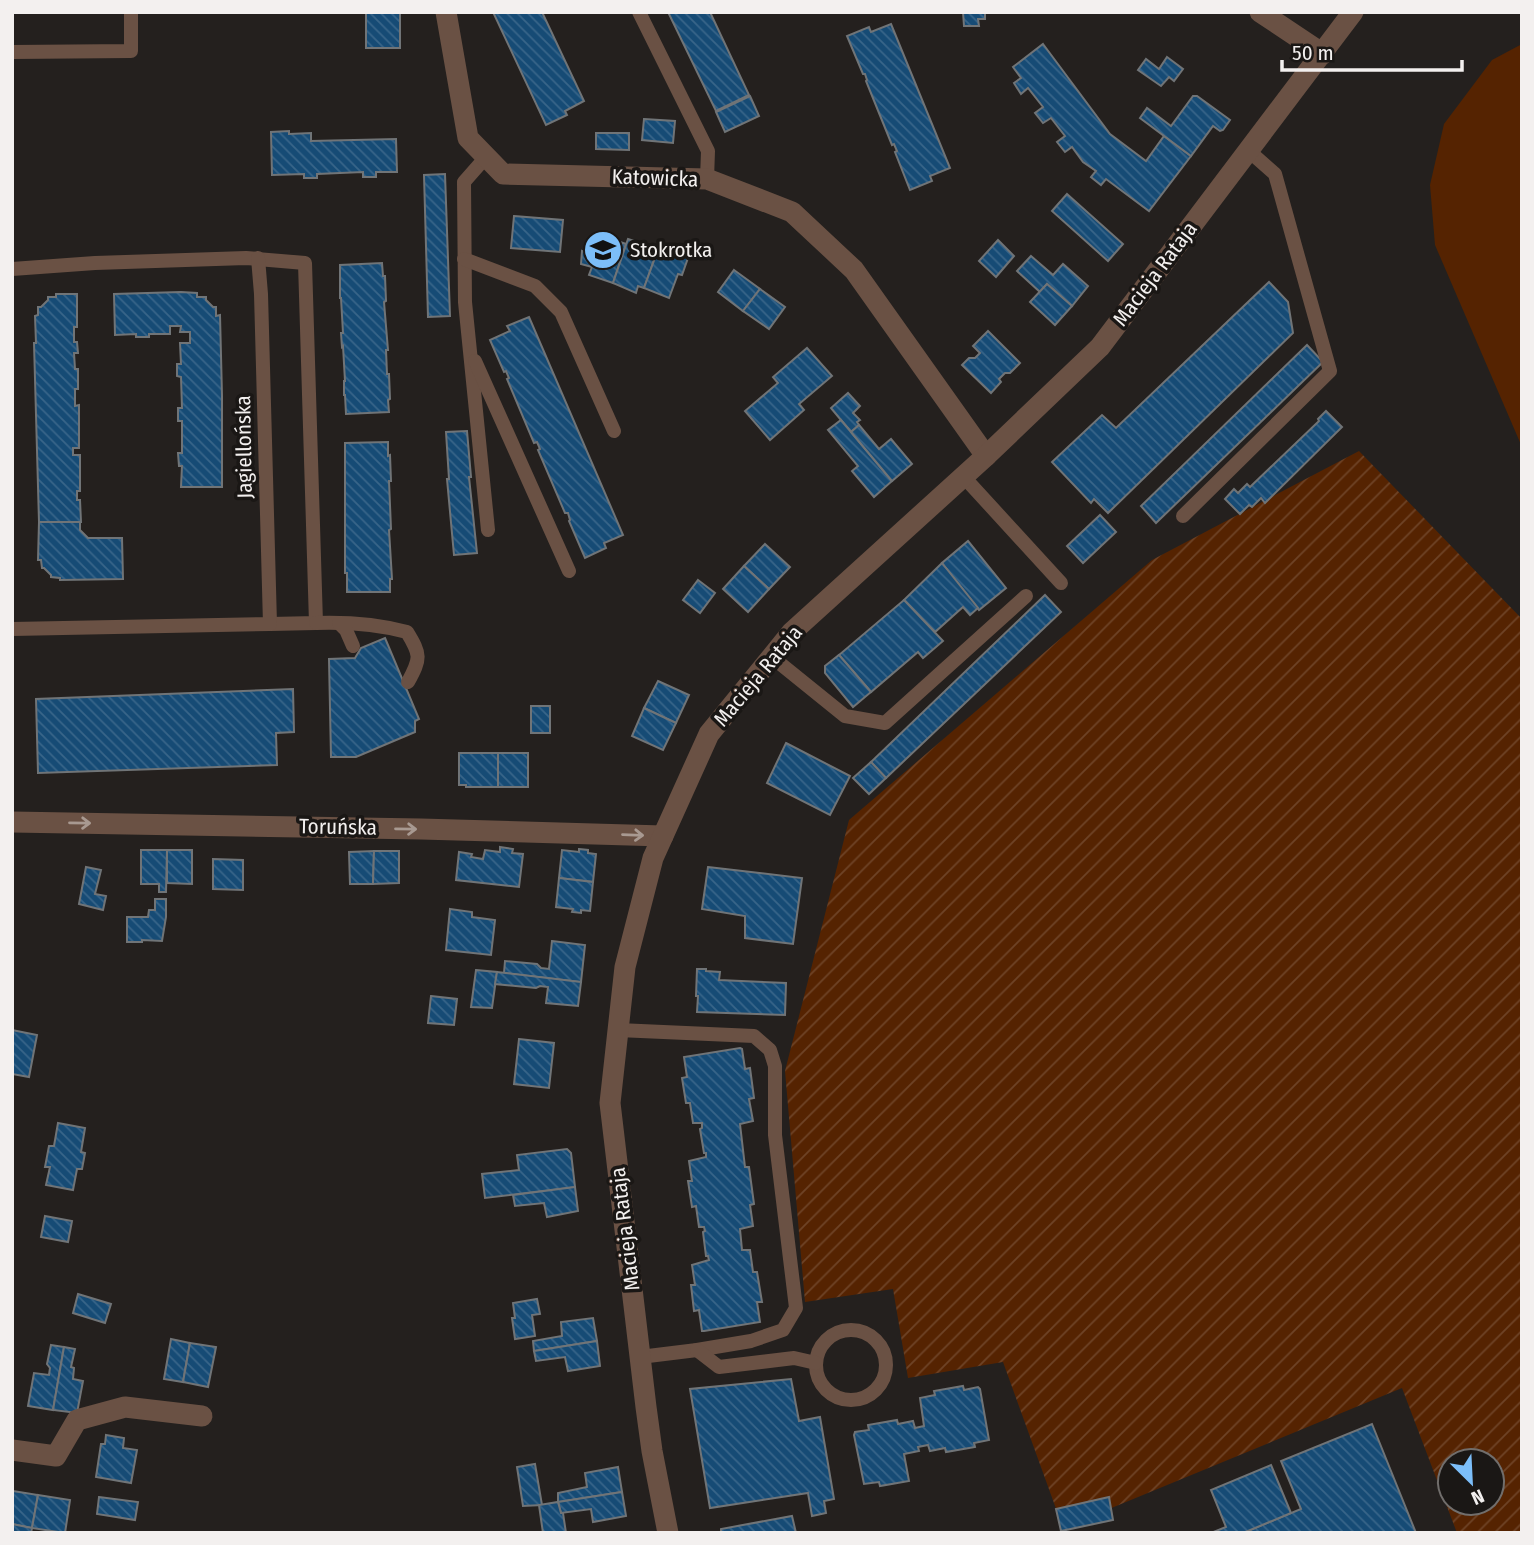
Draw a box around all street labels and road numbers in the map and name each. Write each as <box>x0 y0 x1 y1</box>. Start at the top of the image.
street label: Katowicka <box>611 163 699 193</box>
street label: Macieja Rataja <box>1107 217 1203 331</box>
street label: Jagiellońska <box>230 395 258 499</box>
street label: Macieja Rataja <box>708 620 808 732</box>
street label: Toruńska <box>299 813 377 841</box>
street label: Macieja Rataja <box>605 1166 645 1292</box>

